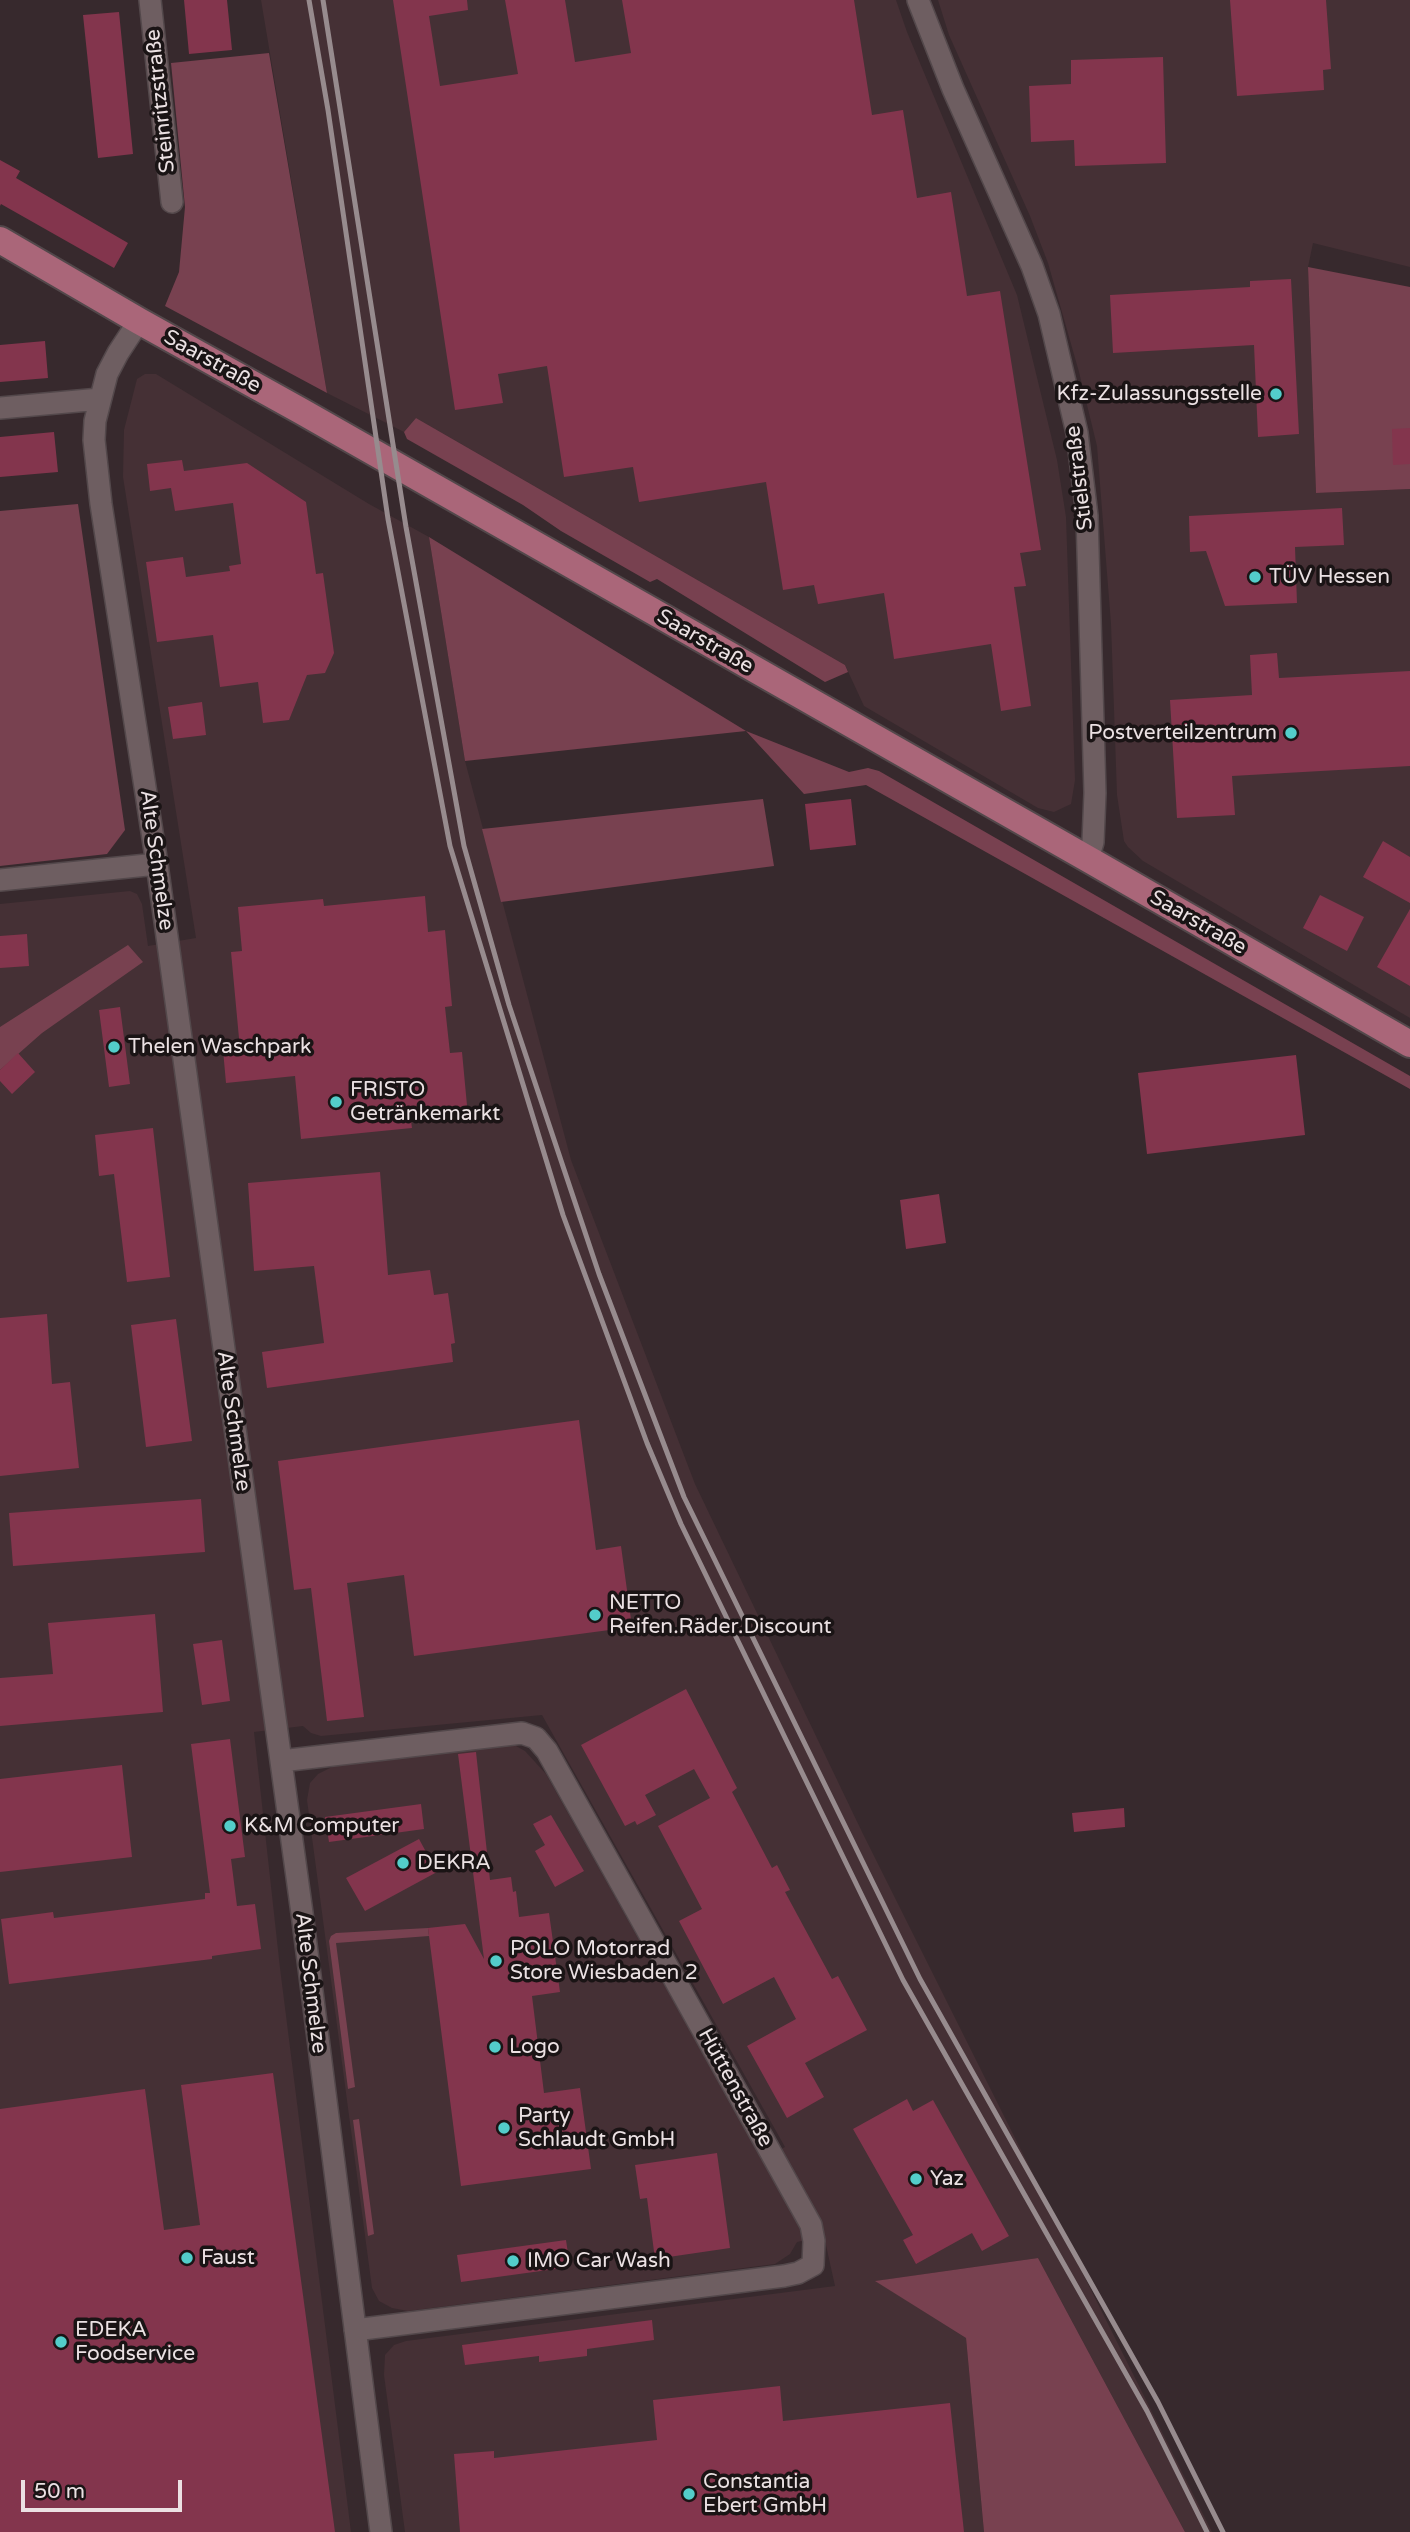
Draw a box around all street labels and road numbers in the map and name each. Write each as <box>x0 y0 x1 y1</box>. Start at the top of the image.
street label: Steinritzstraße <box>141 28 181 174</box>
street label: Saarstraße <box>159 325 265 399</box>
street label: Stielstraße <box>1061 424 1099 532</box>
street label: Saarstraße <box>652 604 758 680</box>
street label: Alte Schmelze <box>134 788 178 932</box>
street label: Saarstraße <box>1145 885 1251 961</box>
street label: Alte Schmelze <box>211 1349 255 1493</box>
street label: Alte Schmelze <box>289 1911 331 2055</box>
street label: Hüttenstraße <box>692 2024 778 2152</box>

